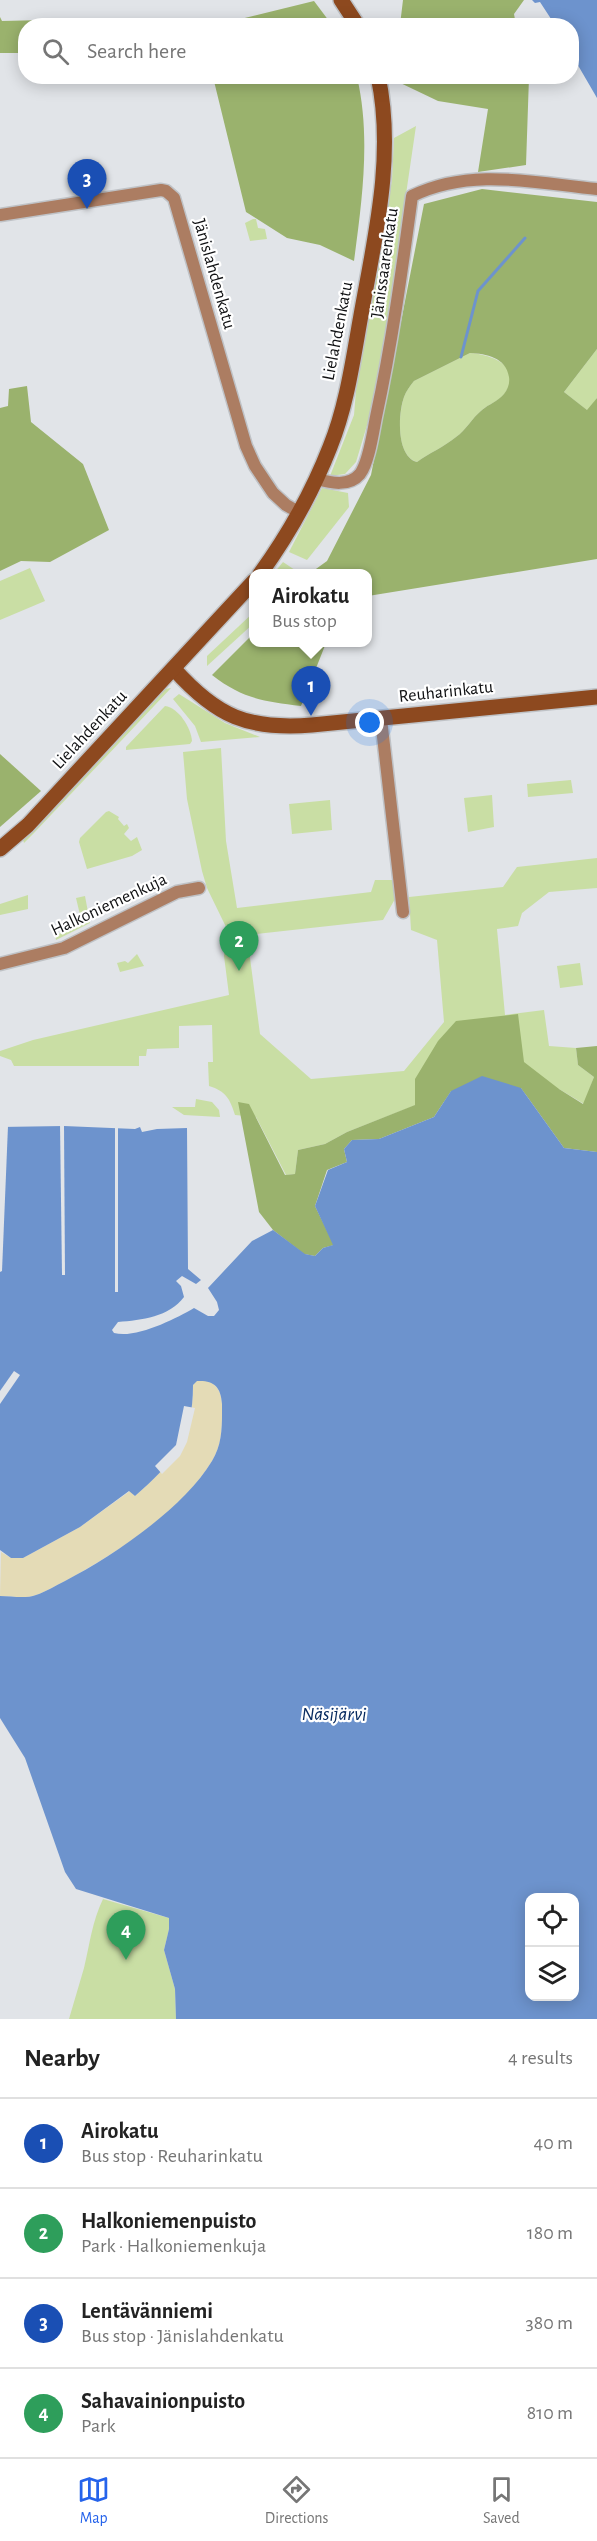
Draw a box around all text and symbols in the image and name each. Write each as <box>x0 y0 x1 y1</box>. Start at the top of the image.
search box <box>18 18 579 84</box>
icon: search <box>39 35 72 68</box>
text: Search here <box>87 40 186 62</box>
pin: 3 <box>68 160 106 209</box>
street label: Jänissaarenkatu <box>368 207 402 319</box>
street label: Jänislahdenkatu <box>190 217 238 331</box>
street label: Lielahdenkatu <box>320 280 356 382</box>
popup <box>249 569 372 647</box>
text: Airokatu <box>272 585 349 607</box>
text: Bus stop <box>272 611 337 631</box>
pin: 1 <box>292 666 330 716</box>
street label: Reuharinkatu <box>398 678 494 706</box>
street label: Lielahdenkatu <box>49 687 131 773</box>
your location <box>355 708 384 737</box>
street label: Halkoniemenkuja <box>48 870 170 940</box>
pin: 2 <box>220 922 258 971</box>
water label: Näsijärvi <box>302 1704 366 1724</box>
map controls <box>525 1893 579 2001</box>
button: locate <box>525 1893 579 1947</box>
pin: 4 <box>106 1910 146 1960</box>
button: layers <box>525 1947 579 2001</box>
text: Nearby <box>24 2045 100 2071</box>
text: 4 results <box>508 2048 573 2068</box>
text: Airokatu <box>81 2120 159 2142</box>
text: 1 <box>40 2133 47 2153</box>
text: 40 m <box>534 2133 573 2153</box>
text: Bus stop · Reuharinkatu <box>81 2146 263 2166</box>
text: Halkoniemenpuisto <box>81 2210 256 2232</box>
text: 2 <box>39 2223 48 2243</box>
text: 180 m <box>527 2223 573 2243</box>
text: Park · Halkoniemenkuja <box>81 2236 266 2256</box>
text: Lentävänniemi <box>81 2300 213 2322</box>
text: 3 <box>39 2313 48 2333</box>
text: 380 m <box>525 2313 573 2333</box>
text: Bus stop · Jänislahdenkatu <box>81 2326 284 2346</box>
text: Sahavainionpuisto <box>81 2390 245 2412</box>
text: 4 <box>38 2403 49 2423</box>
text: 810 m <box>527 2403 573 2423</box>
text: Park <box>81 2416 116 2436</box>
tab: Map <box>77 2473 110 2528</box>
tab: Directions <box>265 2473 329 2528</box>
tab: Saved <box>483 2473 520 2528</box>

